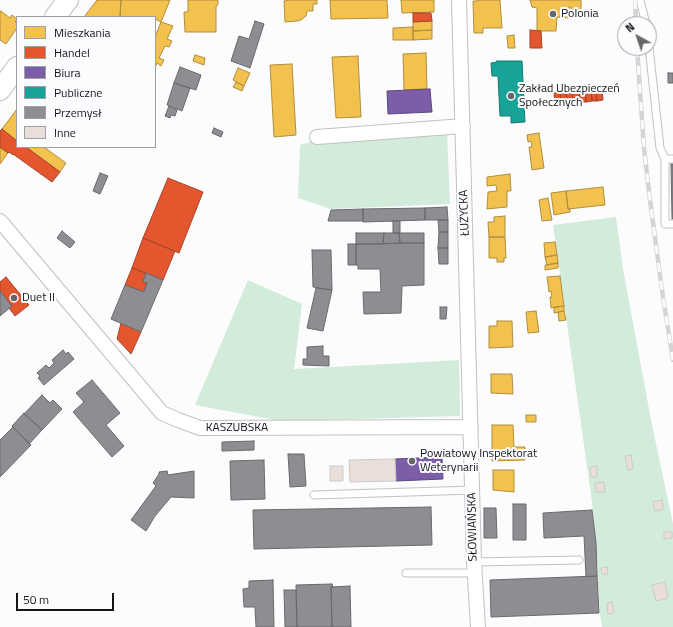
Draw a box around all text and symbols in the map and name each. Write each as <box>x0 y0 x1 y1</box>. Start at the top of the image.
place label: Polonia <box>561 7 599 21</box>
marker: Polonia <box>548 9 558 19</box>
legend <box>16 16 156 148</box>
north arrow <box>617 16 657 56</box>
text: N <box>622 19 638 36</box>
text: Mieszkania <box>54 23 111 42</box>
text: Handel <box>54 43 90 62</box>
text: Biura <box>54 63 81 82</box>
place label: Zakład Ubezpieczeń Społecznych <box>519 82 620 110</box>
text: Publiczne <box>54 83 102 102</box>
marker: Zakład Ubezpieczeń Społecznych <box>506 91 516 101</box>
text: Przemysł <box>54 103 102 122</box>
text: Inne <box>54 123 76 142</box>
street label: ŁUŻYCKA <box>457 190 473 236</box>
place label: Duet II <box>22 291 55 305</box>
marker: Duet II <box>9 293 19 303</box>
street label: KASZUBSKA <box>206 421 268 435</box>
place label: Powiatowy Inspektorat Weterynarii <box>420 447 537 475</box>
marker: Powiatowy Inspektorat Weterynarii <box>407 456 417 466</box>
street label: SŁOWIAŃSKA <box>465 492 481 562</box>
scale bar <box>18 585 116 611</box>
text: 50 m <box>23 590 49 609</box>

